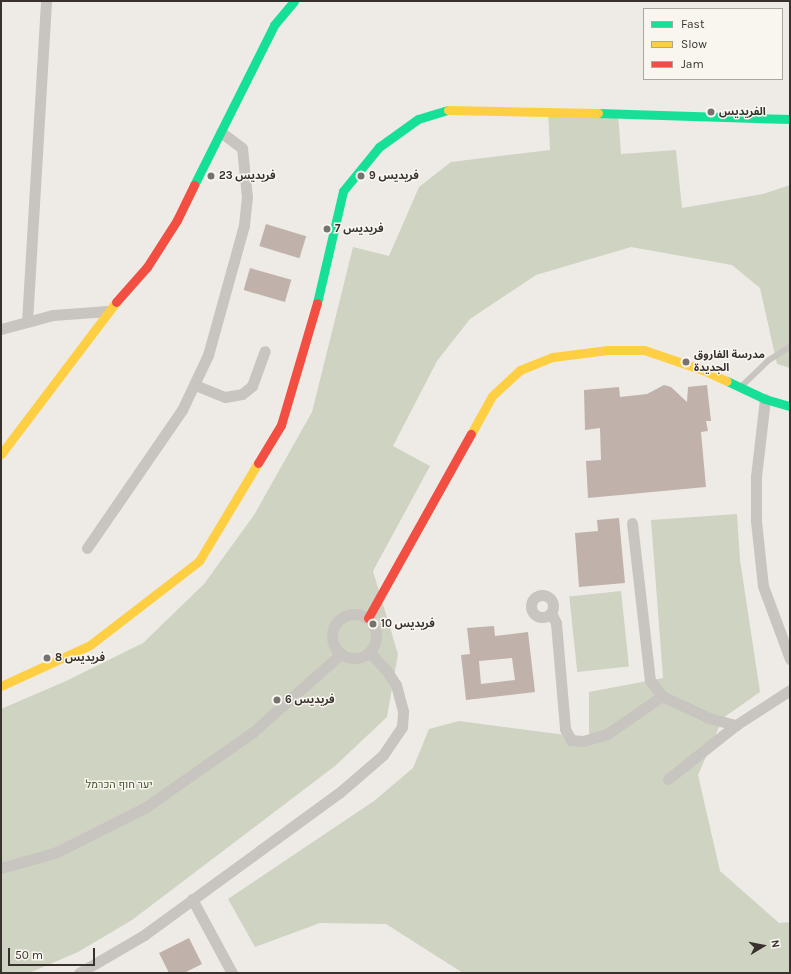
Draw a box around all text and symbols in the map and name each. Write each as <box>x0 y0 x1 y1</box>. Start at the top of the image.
legend <box>643 8 783 80</box>
text: Fast <box>681 17 704 31</box>
text: Slow <box>681 37 707 51</box>
text: Jam <box>681 57 704 71</box>
place label: الفريديس <box>719 105 766 119</box>
marker: الفريديس <box>706 107 716 117</box>
place label: فريديس 23 <box>219 169 275 183</box>
place label: فريديس 9 <box>369 169 419 183</box>
marker: فريديس 23 <box>206 171 216 181</box>
marker: فريديس 9 <box>356 171 366 181</box>
place label: فريديس 7 <box>335 222 383 236</box>
marker: فريديس 7 <box>322 224 332 234</box>
place label: مدرسة الفاروق الجديدة <box>694 349 765 375</box>
marker: مدرسة الفاروق الجديدة <box>681 357 691 367</box>
place label: فريديس 10 <box>381 617 435 631</box>
marker: فريديس 10 <box>368 619 378 629</box>
place label: فريديس 8 <box>55 651 105 665</box>
marker: فريديس 8 <box>42 653 52 663</box>
place label: فريديس 6 <box>285 693 335 707</box>
marker: فريديس 6 <box>272 695 282 705</box>
park label: יער חוף הכרמל <box>85 778 153 792</box>
north arrow <box>743 926 783 966</box>
text: N <box>768 939 782 949</box>
scale bar <box>10 940 97 966</box>
text: 50 m <box>15 948 43 962</box>

